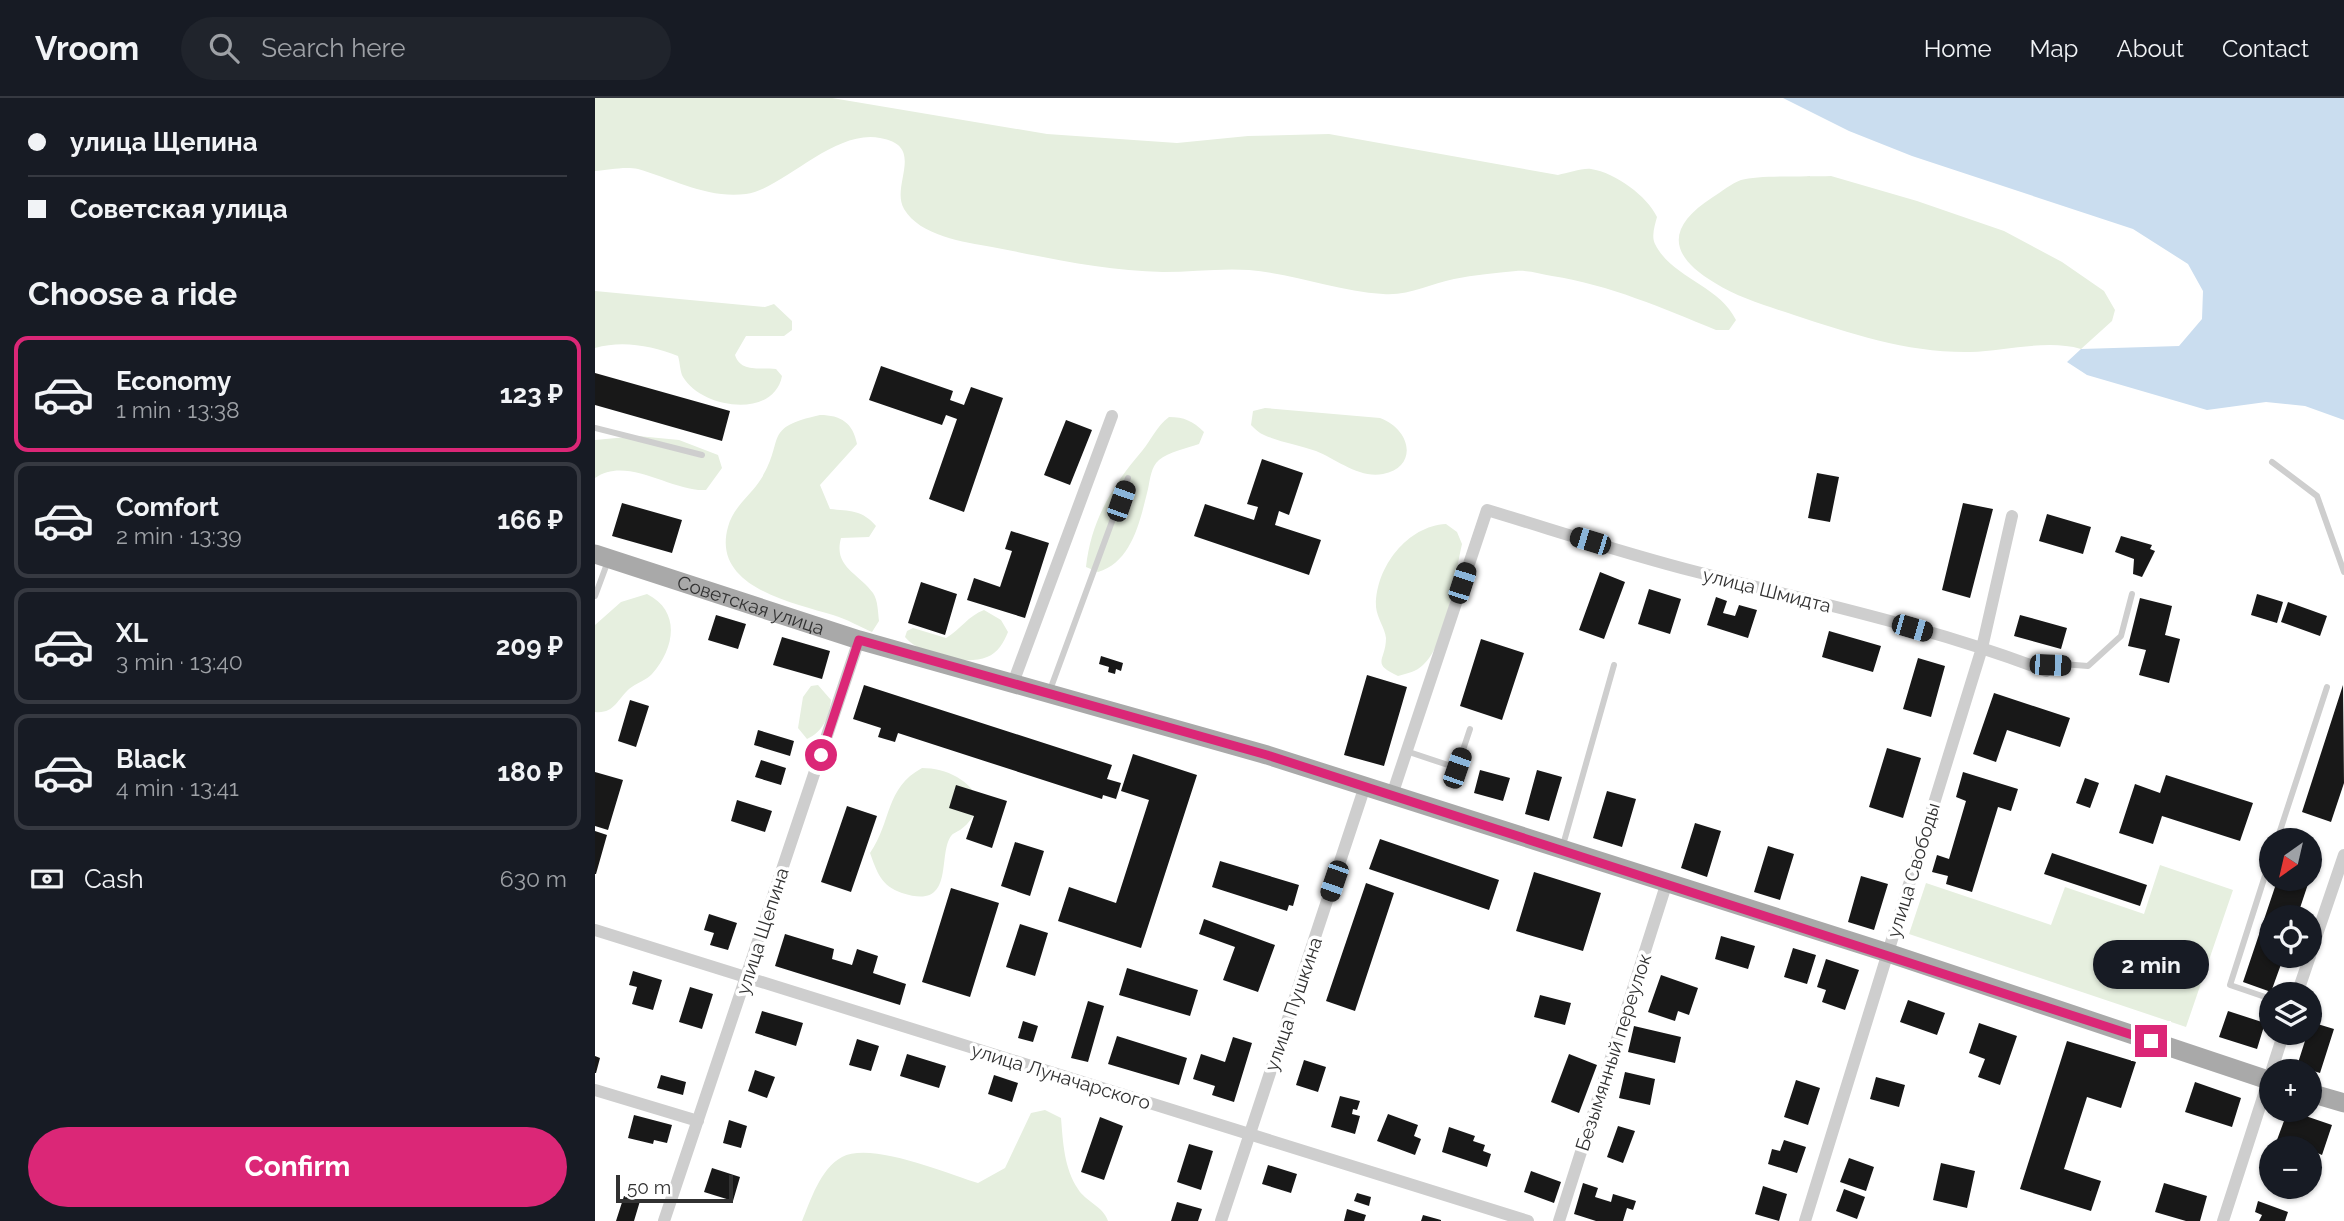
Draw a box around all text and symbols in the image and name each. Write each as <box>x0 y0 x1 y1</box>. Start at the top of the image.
search box <box>181 17 671 80</box>
text: Vroom <box>35 29 139 68</box>
icon: search <box>205 29 243 67</box>
text: Search here <box>261 33 406 63</box>
text: Home <box>1924 34 1992 63</box>
text: Map <box>2030 34 2078 63</box>
text: About <box>2116 34 2184 63</box>
text: Contact <box>2222 34 2309 63</box>
text: улица Щепина <box>70 127 258 157</box>
text: Советская улица <box>70 194 288 224</box>
text: Choose a ride <box>28 275 237 312</box>
icon: car <box>32 363 95 426</box>
text: Economy <box>116 366 231 396</box>
text: 123 ₽ <box>500 379 563 409</box>
text: 1 min · 13:38 <box>116 396 240 423</box>
car <box>1105 478 1138 524</box>
icon: car <box>32 489 95 552</box>
text: Comfort <box>116 492 219 522</box>
text: 166 ₽ <box>497 505 563 535</box>
text: 2 min · 13:39 <box>116 522 242 549</box>
car <box>1567 525 1614 557</box>
car <box>1446 560 1479 606</box>
street label: улица Шмидта <box>1700 563 1834 617</box>
street label: Советская улица <box>675 571 827 639</box>
car <box>1889 612 1936 644</box>
icon: car <box>32 615 95 678</box>
text: XL <box>116 618 148 648</box>
text: 209 ₽ <box>496 631 563 661</box>
text: 3 min · 13:40 <box>116 648 243 675</box>
car <box>2029 654 2072 676</box>
route start <box>805 739 837 771</box>
icon: car <box>32 741 95 804</box>
text: Black <box>116 744 186 774</box>
car <box>1441 745 1474 791</box>
text: 180 ₽ <box>497 757 563 787</box>
text: 4 min · 13:41 <box>116 774 239 801</box>
street label: улица Свободы <box>1882 800 1944 940</box>
north arrow <box>2259 828 2322 891</box>
map controls <box>2259 828 2322 1199</box>
car <box>1318 858 1351 904</box>
icon: cash <box>28 860 66 898</box>
text: Cash <box>84 864 144 894</box>
text: 630 m <box>500 865 567 892</box>
street label: улица Щепина <box>731 865 793 997</box>
button: locate <box>2259 905 2322 968</box>
street label: улица Пушкина <box>1260 934 1326 1074</box>
callout: 2 min <box>2093 940 2209 988</box>
street label: Безымянный переулок <box>1571 950 1655 1154</box>
text: 2 min <box>2121 951 2181 978</box>
button: layers <box>2259 982 2322 1045</box>
route end <box>2135 1025 2167 1057</box>
street label: улица Луначарского <box>969 1038 1153 1114</box>
button: + <box>2259 1059 2322 1122</box>
button: Confirm <box>28 1127 567 1207</box>
button: − <box>2259 1136 2322 1199</box>
scale bar <box>616 1172 733 1204</box>
text: 50 m <box>627 1176 671 1198</box>

